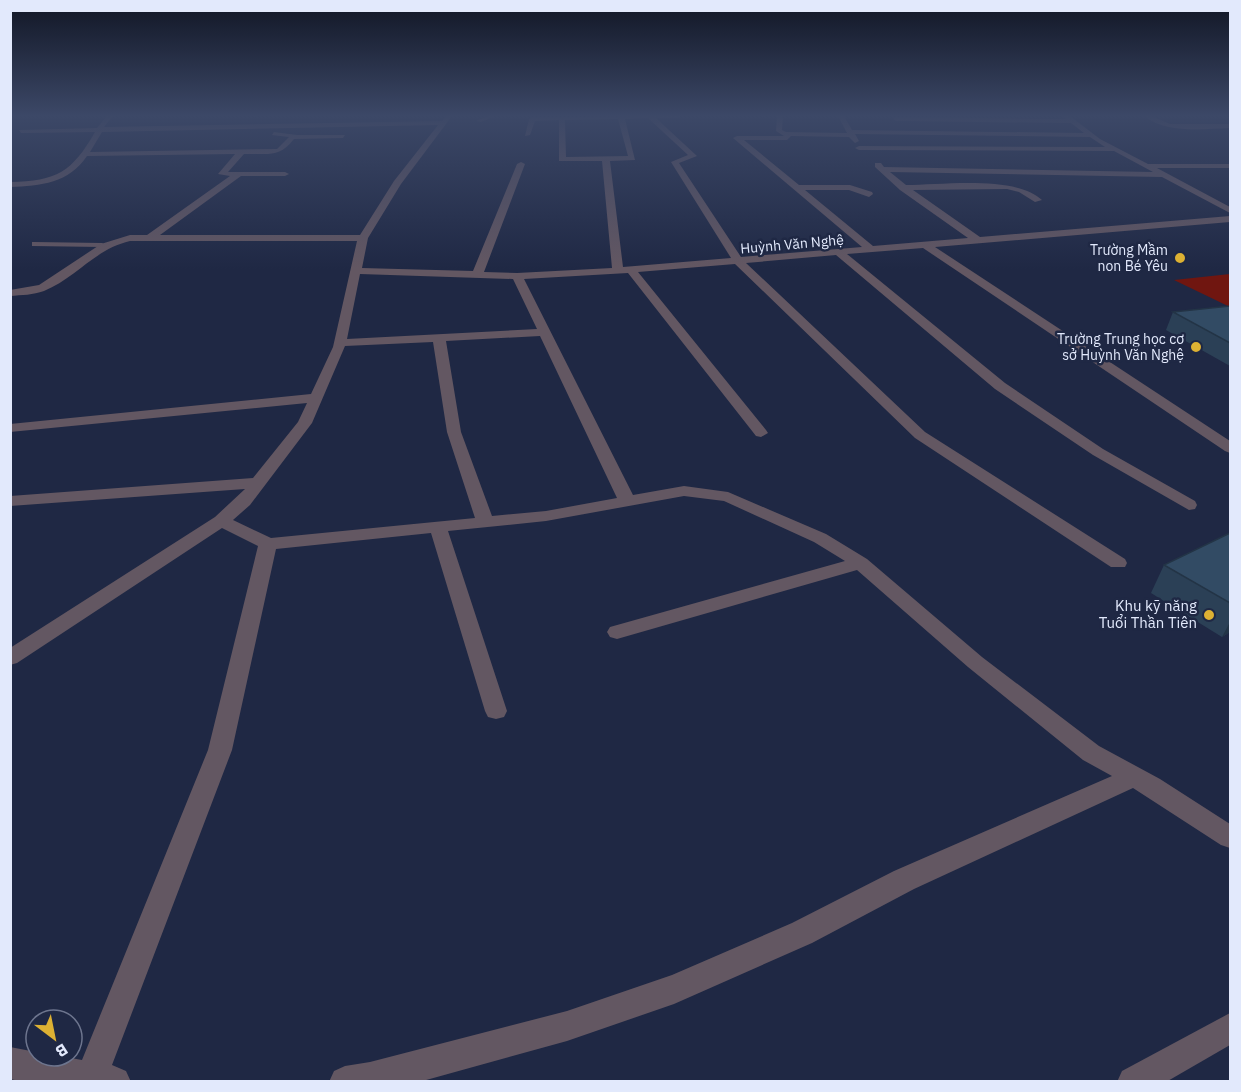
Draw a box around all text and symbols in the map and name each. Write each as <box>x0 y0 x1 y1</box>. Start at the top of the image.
street label: Huỳnh Văn Nghệ <box>740 230 845 257</box>
place label: Trường Mầm non Bé Yêu <box>1090 241 1168 275</box>
marker: Trường Mầm non Bé Yêu <box>1173 251 1187 265</box>
place label: Trường Trung học cơ sở Huỳnh Văn Nghệ <box>1057 330 1184 364</box>
marker: Trường Trung học cơ sở Huỳnh Văn Nghệ <box>1189 340 1203 354</box>
place label: Khu kỹ năng Tuổi Thần Tiên <box>1099 596 1197 632</box>
marker: Khu kỹ năng Tuổi Thần Tiên <box>1202 608 1216 622</box>
north arrow <box>24 1008 84 1068</box>
text: B <box>52 1039 72 1062</box>

